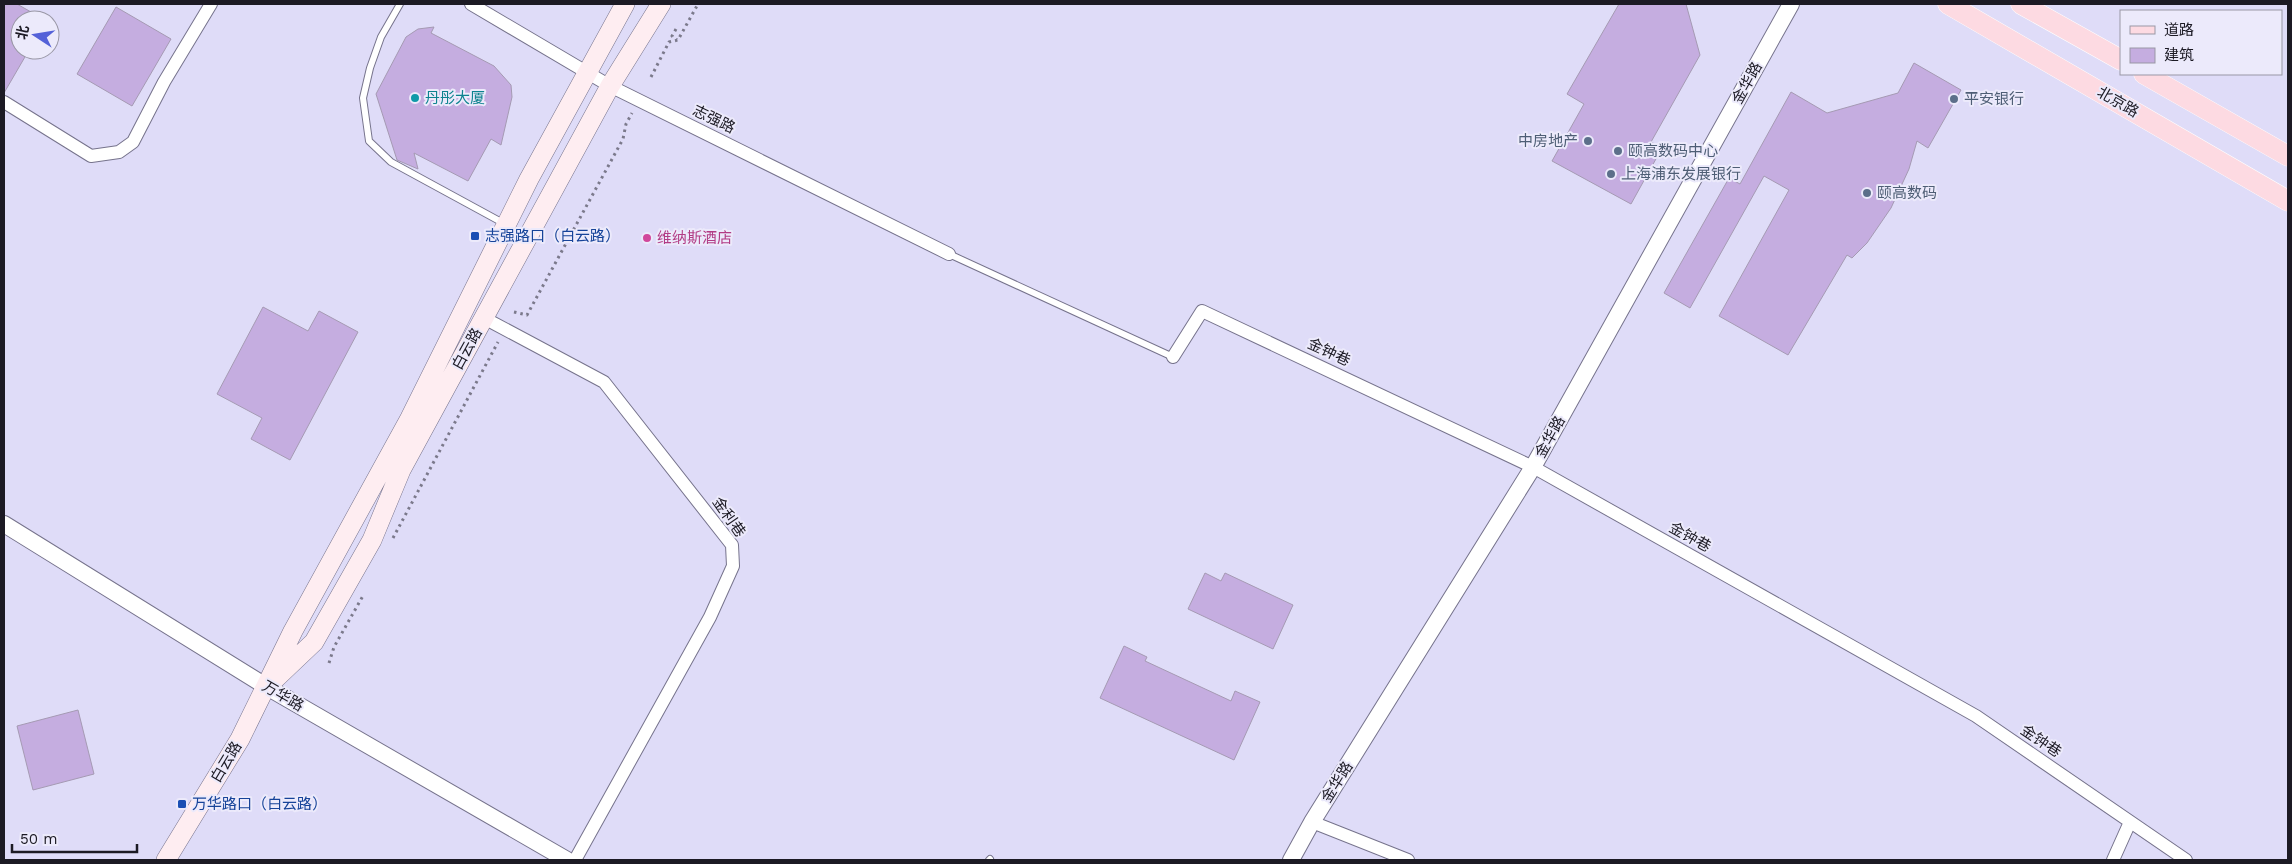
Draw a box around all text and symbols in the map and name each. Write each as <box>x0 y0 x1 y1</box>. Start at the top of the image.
north arrow <box>10 10 60 60</box>
legend <box>2120 10 2282 75</box>
text: 道路 <box>2164 21 2194 39</box>
text: 北 <box>13 24 32 41</box>
text: 建筑 <box>2164 46 2194 64</box>
street label: 金华路 <box>1728 59 1766 107</box>
street label: 北京路 <box>2094 83 2142 121</box>
place label: 丹彤大厦 <box>425 89 485 107</box>
place label: 平安银行 <box>1964 90 2024 108</box>
marker: 丹彤大厦 <box>409 92 421 104</box>
marker: 平安银行 <box>1948 93 1960 105</box>
street label: 志强路 <box>690 101 738 137</box>
place label: 中房地产 <box>1518 132 1578 150</box>
marker: 中房地产 <box>1582 135 1594 147</box>
place label: 颐高数码中心 <box>1628 142 1718 160</box>
marker: 颐高数码中心 <box>1612 145 1624 157</box>
place label: 上海浦东发展银行 <box>1621 165 1741 183</box>
marker: 上海浦东发展银行 <box>1605 168 1617 180</box>
place label: 颐高数码 <box>1877 184 1937 202</box>
marker: 颐高数码 <box>1861 187 1873 199</box>
place label: 志强路口（白云路） <box>485 227 620 245</box>
place label: 维纳斯酒店 <box>657 229 732 247</box>
marker: 志强路口（白云路） <box>469 230 481 242</box>
marker: 维纳斯酒店 <box>641 232 653 244</box>
street label: 白云路 <box>448 325 486 373</box>
street label: 金钟巷 <box>1305 334 1353 370</box>
street label: 金华路 <box>1531 413 1569 461</box>
street label: 金利巷 <box>709 493 749 541</box>
street label: 金钟巷 <box>1666 518 1714 556</box>
street label: 万华路 <box>259 677 307 715</box>
street label: 金钟巷 <box>2017 721 2065 761</box>
street label: 白云路 <box>207 738 245 786</box>
street label: 金华路 <box>1317 758 1357 806</box>
place label: 万华路口（白云路） <box>192 795 327 813</box>
marker: 万华路口（白云路） <box>176 798 188 810</box>
scale bar <box>12 822 138 854</box>
text: 50 m <box>20 830 57 848</box>

